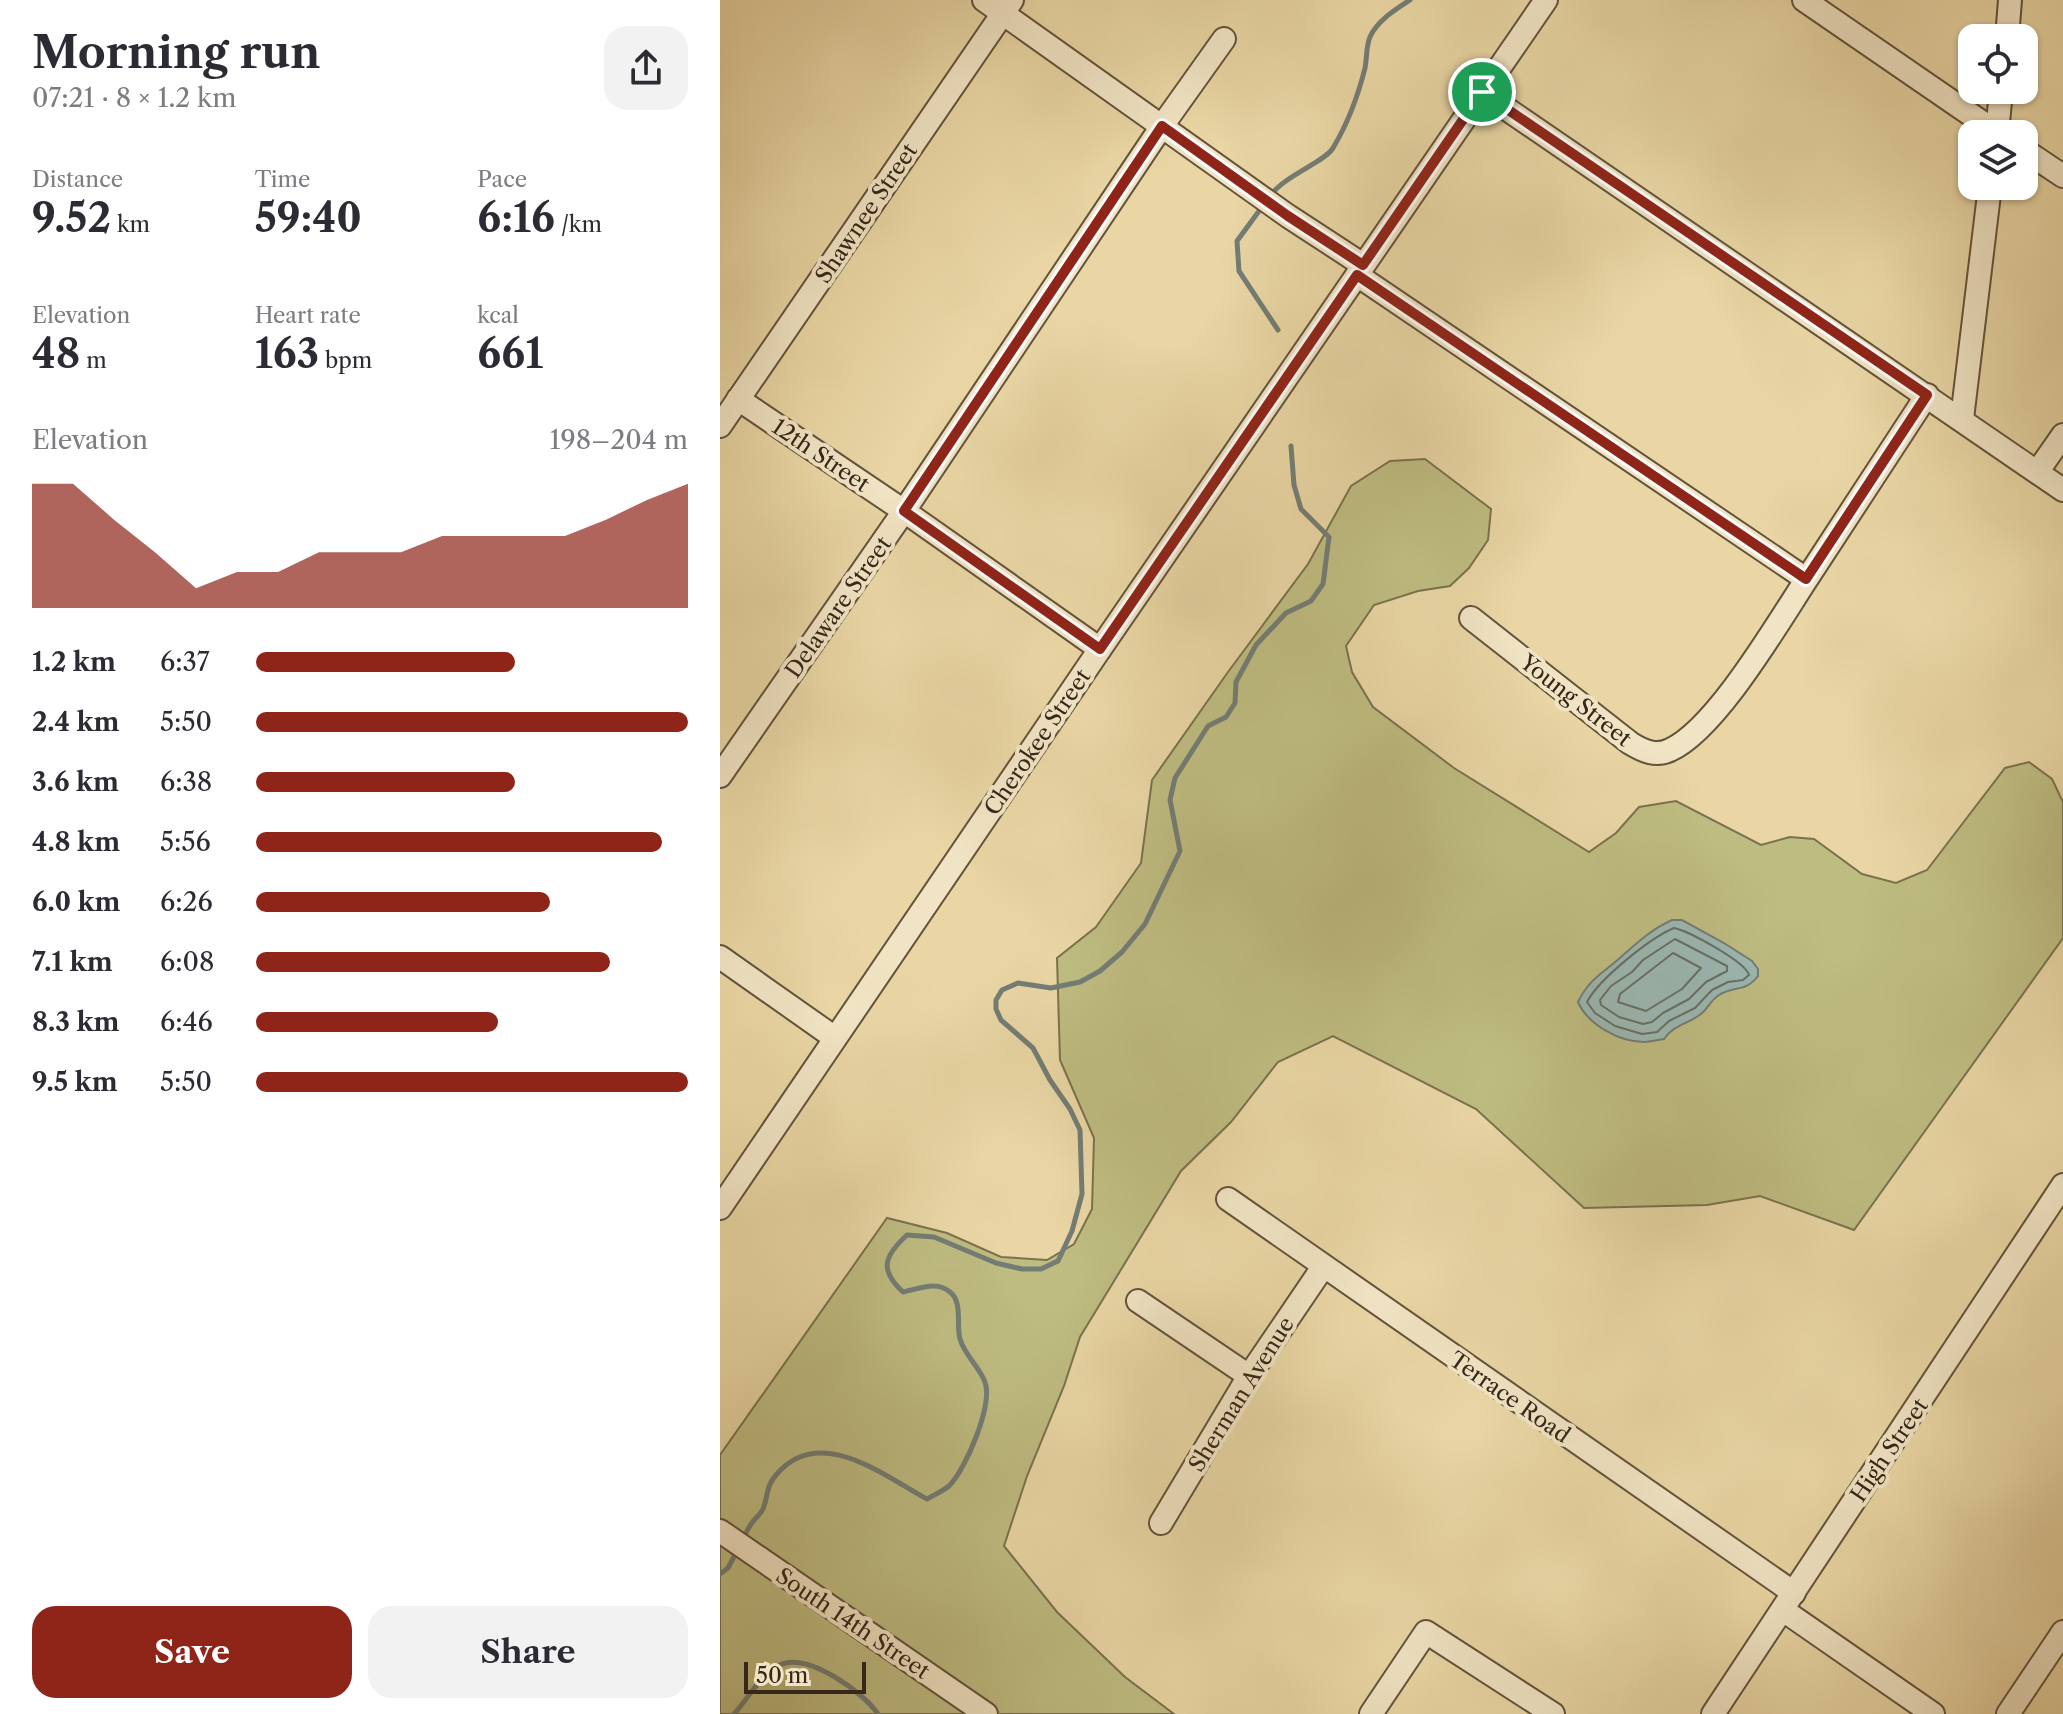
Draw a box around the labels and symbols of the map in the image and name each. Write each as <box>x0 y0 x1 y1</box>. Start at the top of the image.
pin <box>1448 58 1516 126</box>
street label: Shawnee Street <box>810 138 923 288</box>
street label: 12th Street <box>767 413 875 498</box>
street label: Delaware Street <box>780 531 897 683</box>
street label: Young Street <box>1514 648 1637 752</box>
street label: Cherokee Street <box>979 664 1096 820</box>
street label: Sherman Avenue <box>1183 1312 1300 1477</box>
street label: Terrace Road <box>1444 1346 1575 1449</box>
street label: High Street <box>1845 1393 1934 1507</box>
street label: South 14th Street <box>771 1562 935 1685</box>
scale bar <box>744 1658 866 1694</box>

